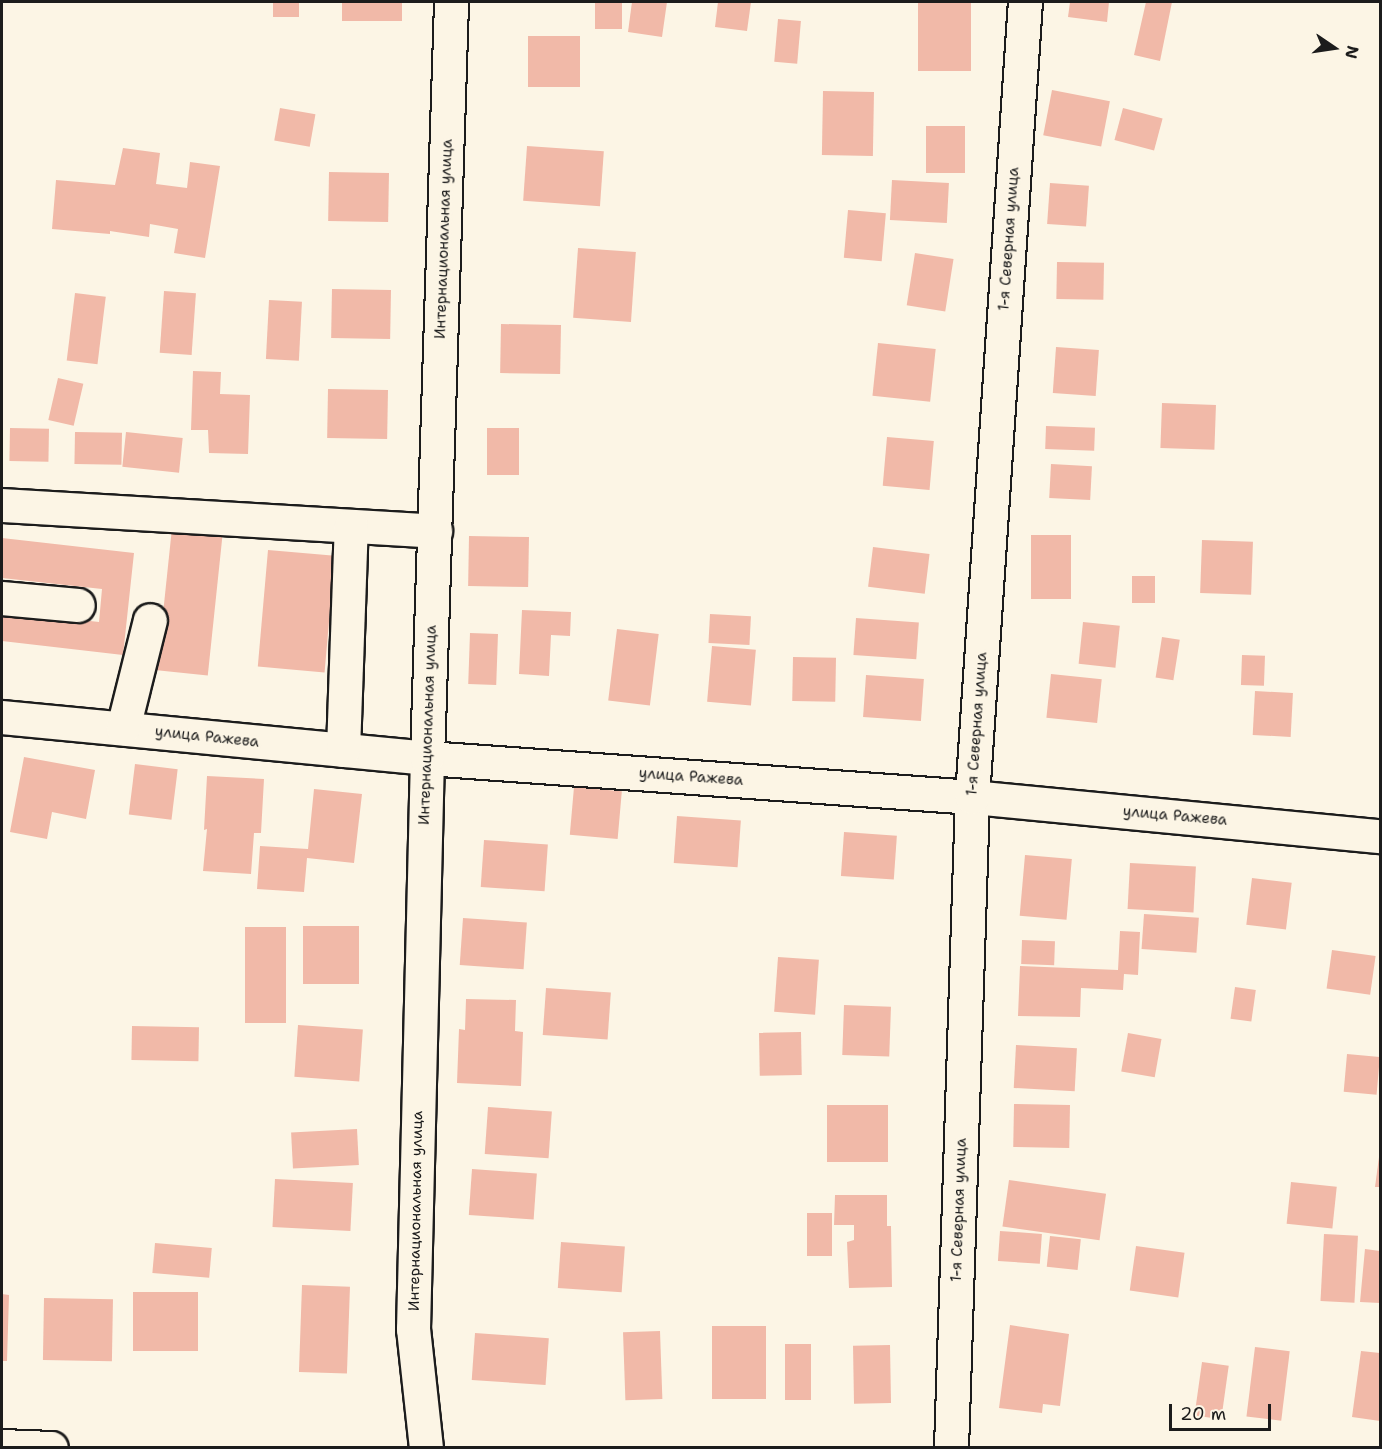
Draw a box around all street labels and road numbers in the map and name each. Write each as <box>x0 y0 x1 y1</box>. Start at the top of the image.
street label: Интернациональная улица <box>432 139 456 339</box>
street label: 1-я Северная улица <box>995 166 1023 312</box>
street label: Интернациональная улица <box>416 625 440 825</box>
street label: 1-я Северная улица <box>963 651 991 797</box>
street label: улица Ражева <box>154 723 260 751</box>
street label: улица Ражева <box>638 764 744 790</box>
street label: улица Ражева <box>1122 802 1228 830</box>
street label: Интернациональная улица <box>405 1111 427 1311</box>
street label: 1-я Северная улица <box>947 1138 971 1282</box>

